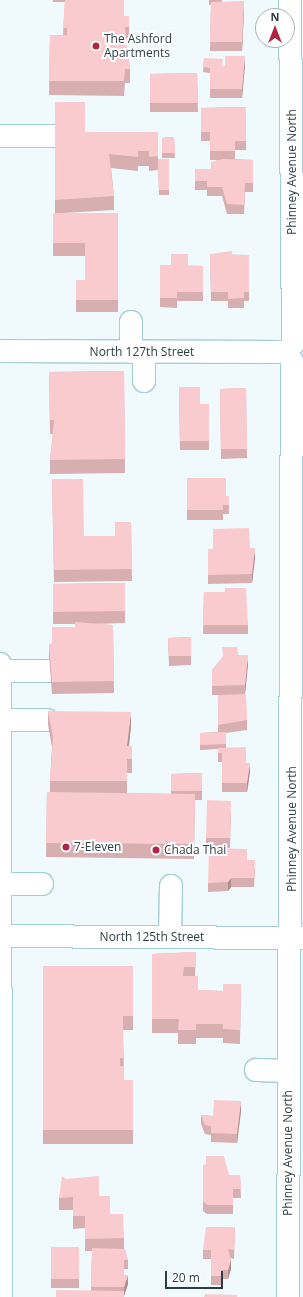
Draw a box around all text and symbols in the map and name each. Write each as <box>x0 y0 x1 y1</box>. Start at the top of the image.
north arrow <box>255 8 295 48</box>
text: N <box>271 9 279 24</box>
place label: The Ashford Apartments <box>104 32 172 60</box>
marker: The Ashford Apartments <box>91 41 101 51</box>
street label: Phinney Avenue North <box>285 109 299 235</box>
street label: North 127th Street <box>90 345 194 359</box>
street label: Phinney Avenue North <box>285 766 299 892</box>
place label: 7-Eleven <box>74 840 121 854</box>
marker: 7-Eleven <box>61 842 71 852</box>
place label: Chada Thai <box>164 843 226 857</box>
marker: Chada Thai <box>151 845 161 855</box>
street label: North 125th Street <box>100 930 204 944</box>
street label: Phinney Avenue North <box>281 1090 295 1216</box>
scale bar <box>167 1263 225 1289</box>
text: 20 m <box>172 1269 200 1286</box>

